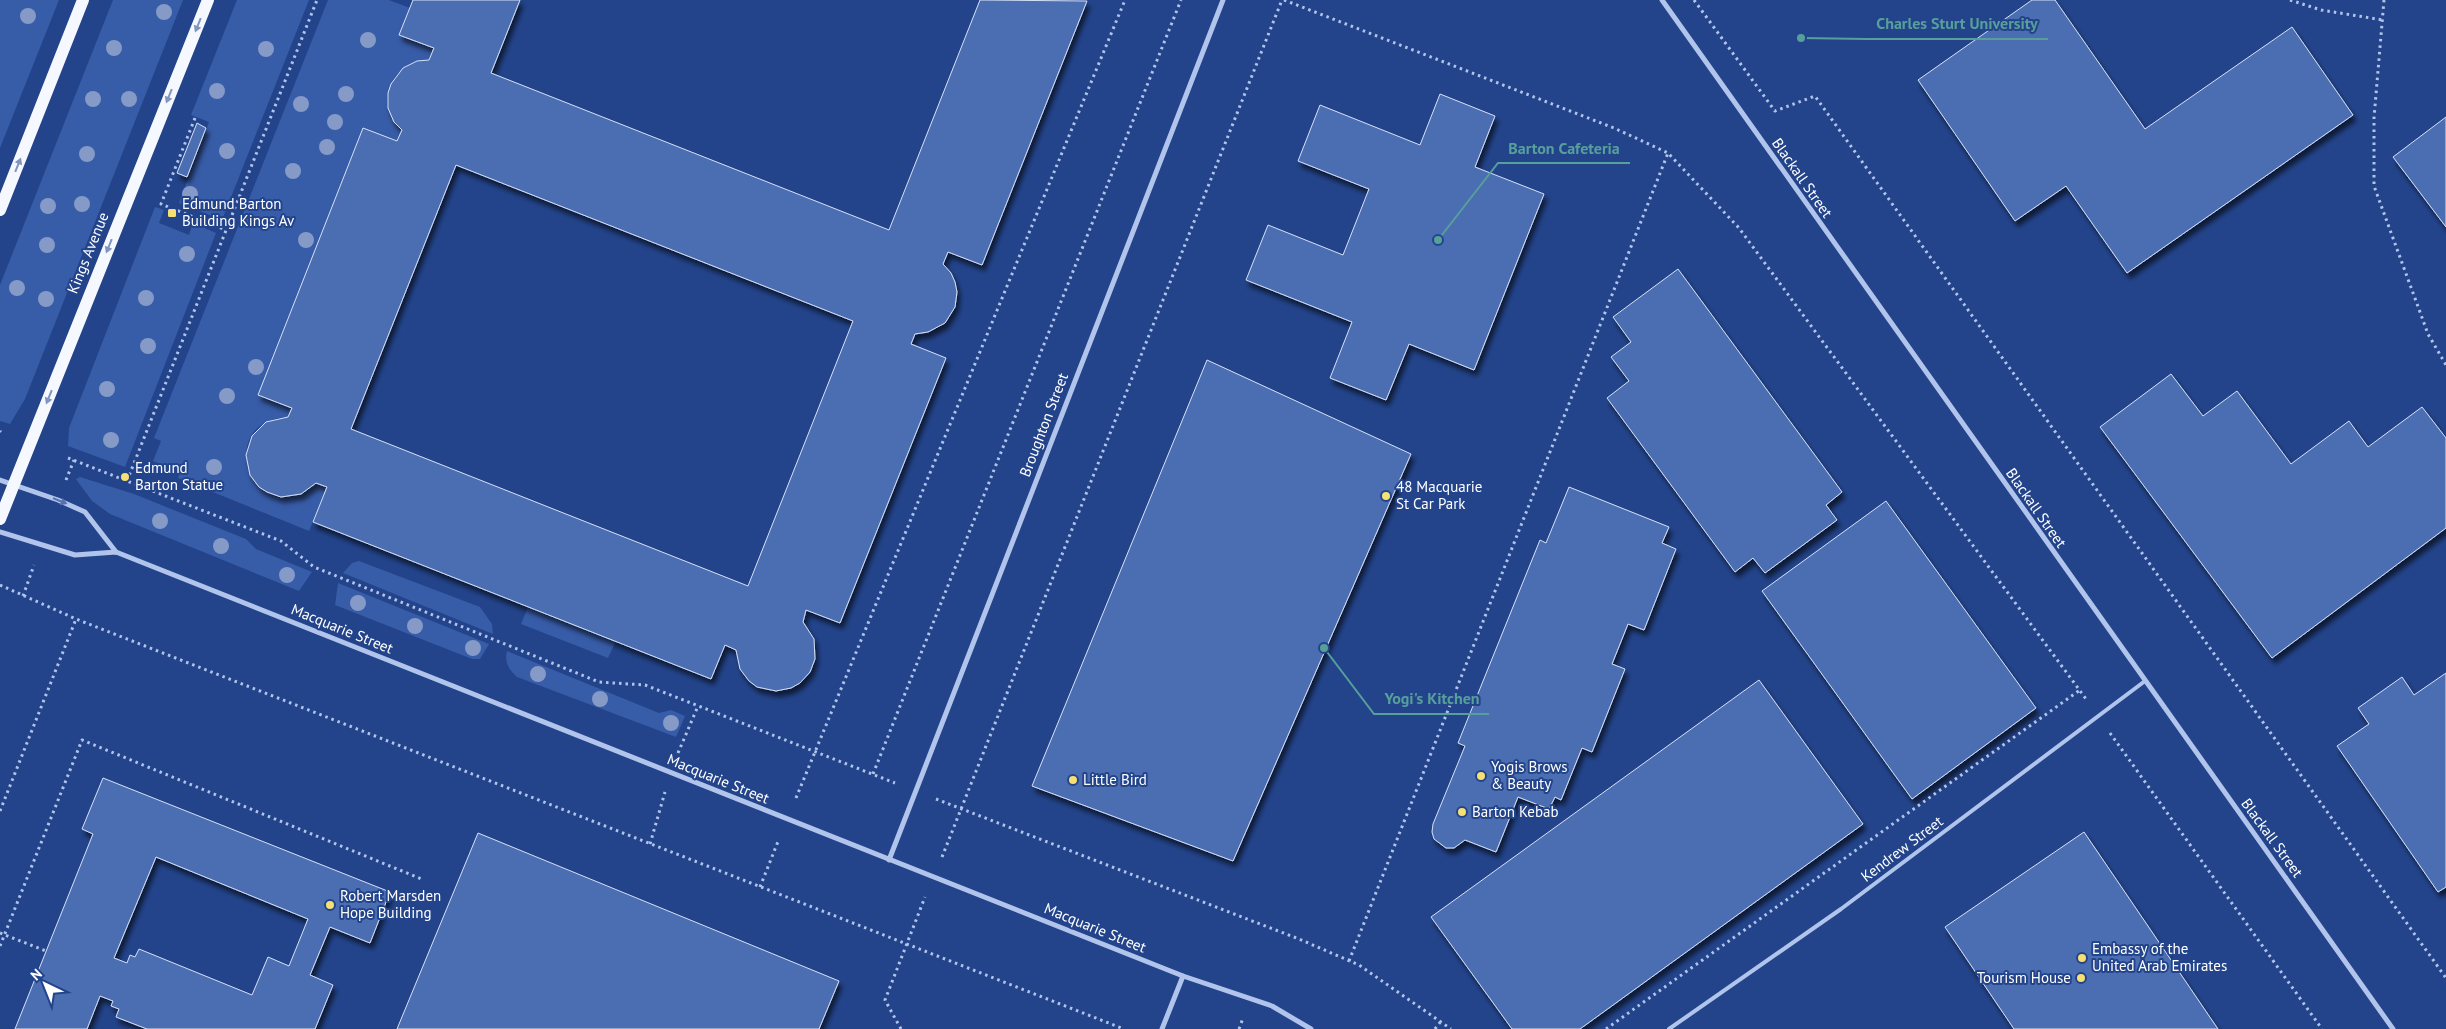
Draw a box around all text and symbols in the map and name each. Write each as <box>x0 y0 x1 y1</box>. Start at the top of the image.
callout: Charles Sturt University <box>1866 8 2048 39</box>
text: Charles Sturt University <box>1876 13 2038 33</box>
one-way arrow <box>194 18 202 33</box>
one-way arrow <box>165 88 173 103</box>
callout: Barton Cafeteria <box>1498 132 1630 163</box>
street label: Blackall Street <box>1768 134 1837 221</box>
text: Barton Cafeteria <box>1508 138 1620 158</box>
one-way arrow <box>14 157 22 172</box>
place label: Edmund Barton Building Kings Av <box>182 194 295 230</box>
marker: Edmund Barton Building Kings Av <box>166 207 178 219</box>
street label: Kings Avenue <box>63 209 112 296</box>
one-way arrow <box>104 239 112 253</box>
street label: Broughton Street <box>1015 370 1072 479</box>
one-way arrow <box>45 390 52 405</box>
place label: Edmund Barton Statue <box>135 458 223 494</box>
street label: Blackall Street <box>2002 464 2071 551</box>
marker: Edmund Barton Statue <box>119 471 131 483</box>
place label: 48 Macquarie St Car Park <box>1396 477 1482 513</box>
marker: 48 Macquarie St Car Park <box>1380 490 1392 502</box>
one-way arrow <box>52 498 67 505</box>
street label: Macquarie Street <box>288 599 396 658</box>
callout: Yogi's Kitchen <box>1374 683 1489 714</box>
text: Yogi's Kitchen <box>1383 688 1480 708</box>
street label: Macquarie Street <box>664 749 772 808</box>
place label: Yogis Brows & Beauty <box>1491 757 1568 793</box>
place label: Little Bird <box>1083 770 1147 789</box>
marker: Yogis Brows & Beauty <box>1475 770 1487 782</box>
marker: Little Bird <box>1067 774 1079 786</box>
street label: Blackall Street <box>2237 794 2307 881</box>
place label: Barton Kebab <box>1472 802 1559 821</box>
marker: Barton Kebab <box>1456 806 1468 818</box>
street label: Kendrew Street <box>1857 812 1946 886</box>
place label: Robert Marsden Hope Building <box>340 886 441 922</box>
street label: Macquarie Street <box>1041 898 1149 957</box>
marker: Robert Marsden Hope Building <box>324 899 336 911</box>
place label: Embassy of the United Arab Emirates <box>2092 939 2227 975</box>
marker: Embassy of the United Arab Emirates <box>2076 952 2088 964</box>
north arrow <box>20 959 70 1009</box>
text: N <box>27 965 46 984</box>
place label: Tourism House <box>1977 968 2071 987</box>
marker: Tourism House <box>2075 972 2087 984</box>

